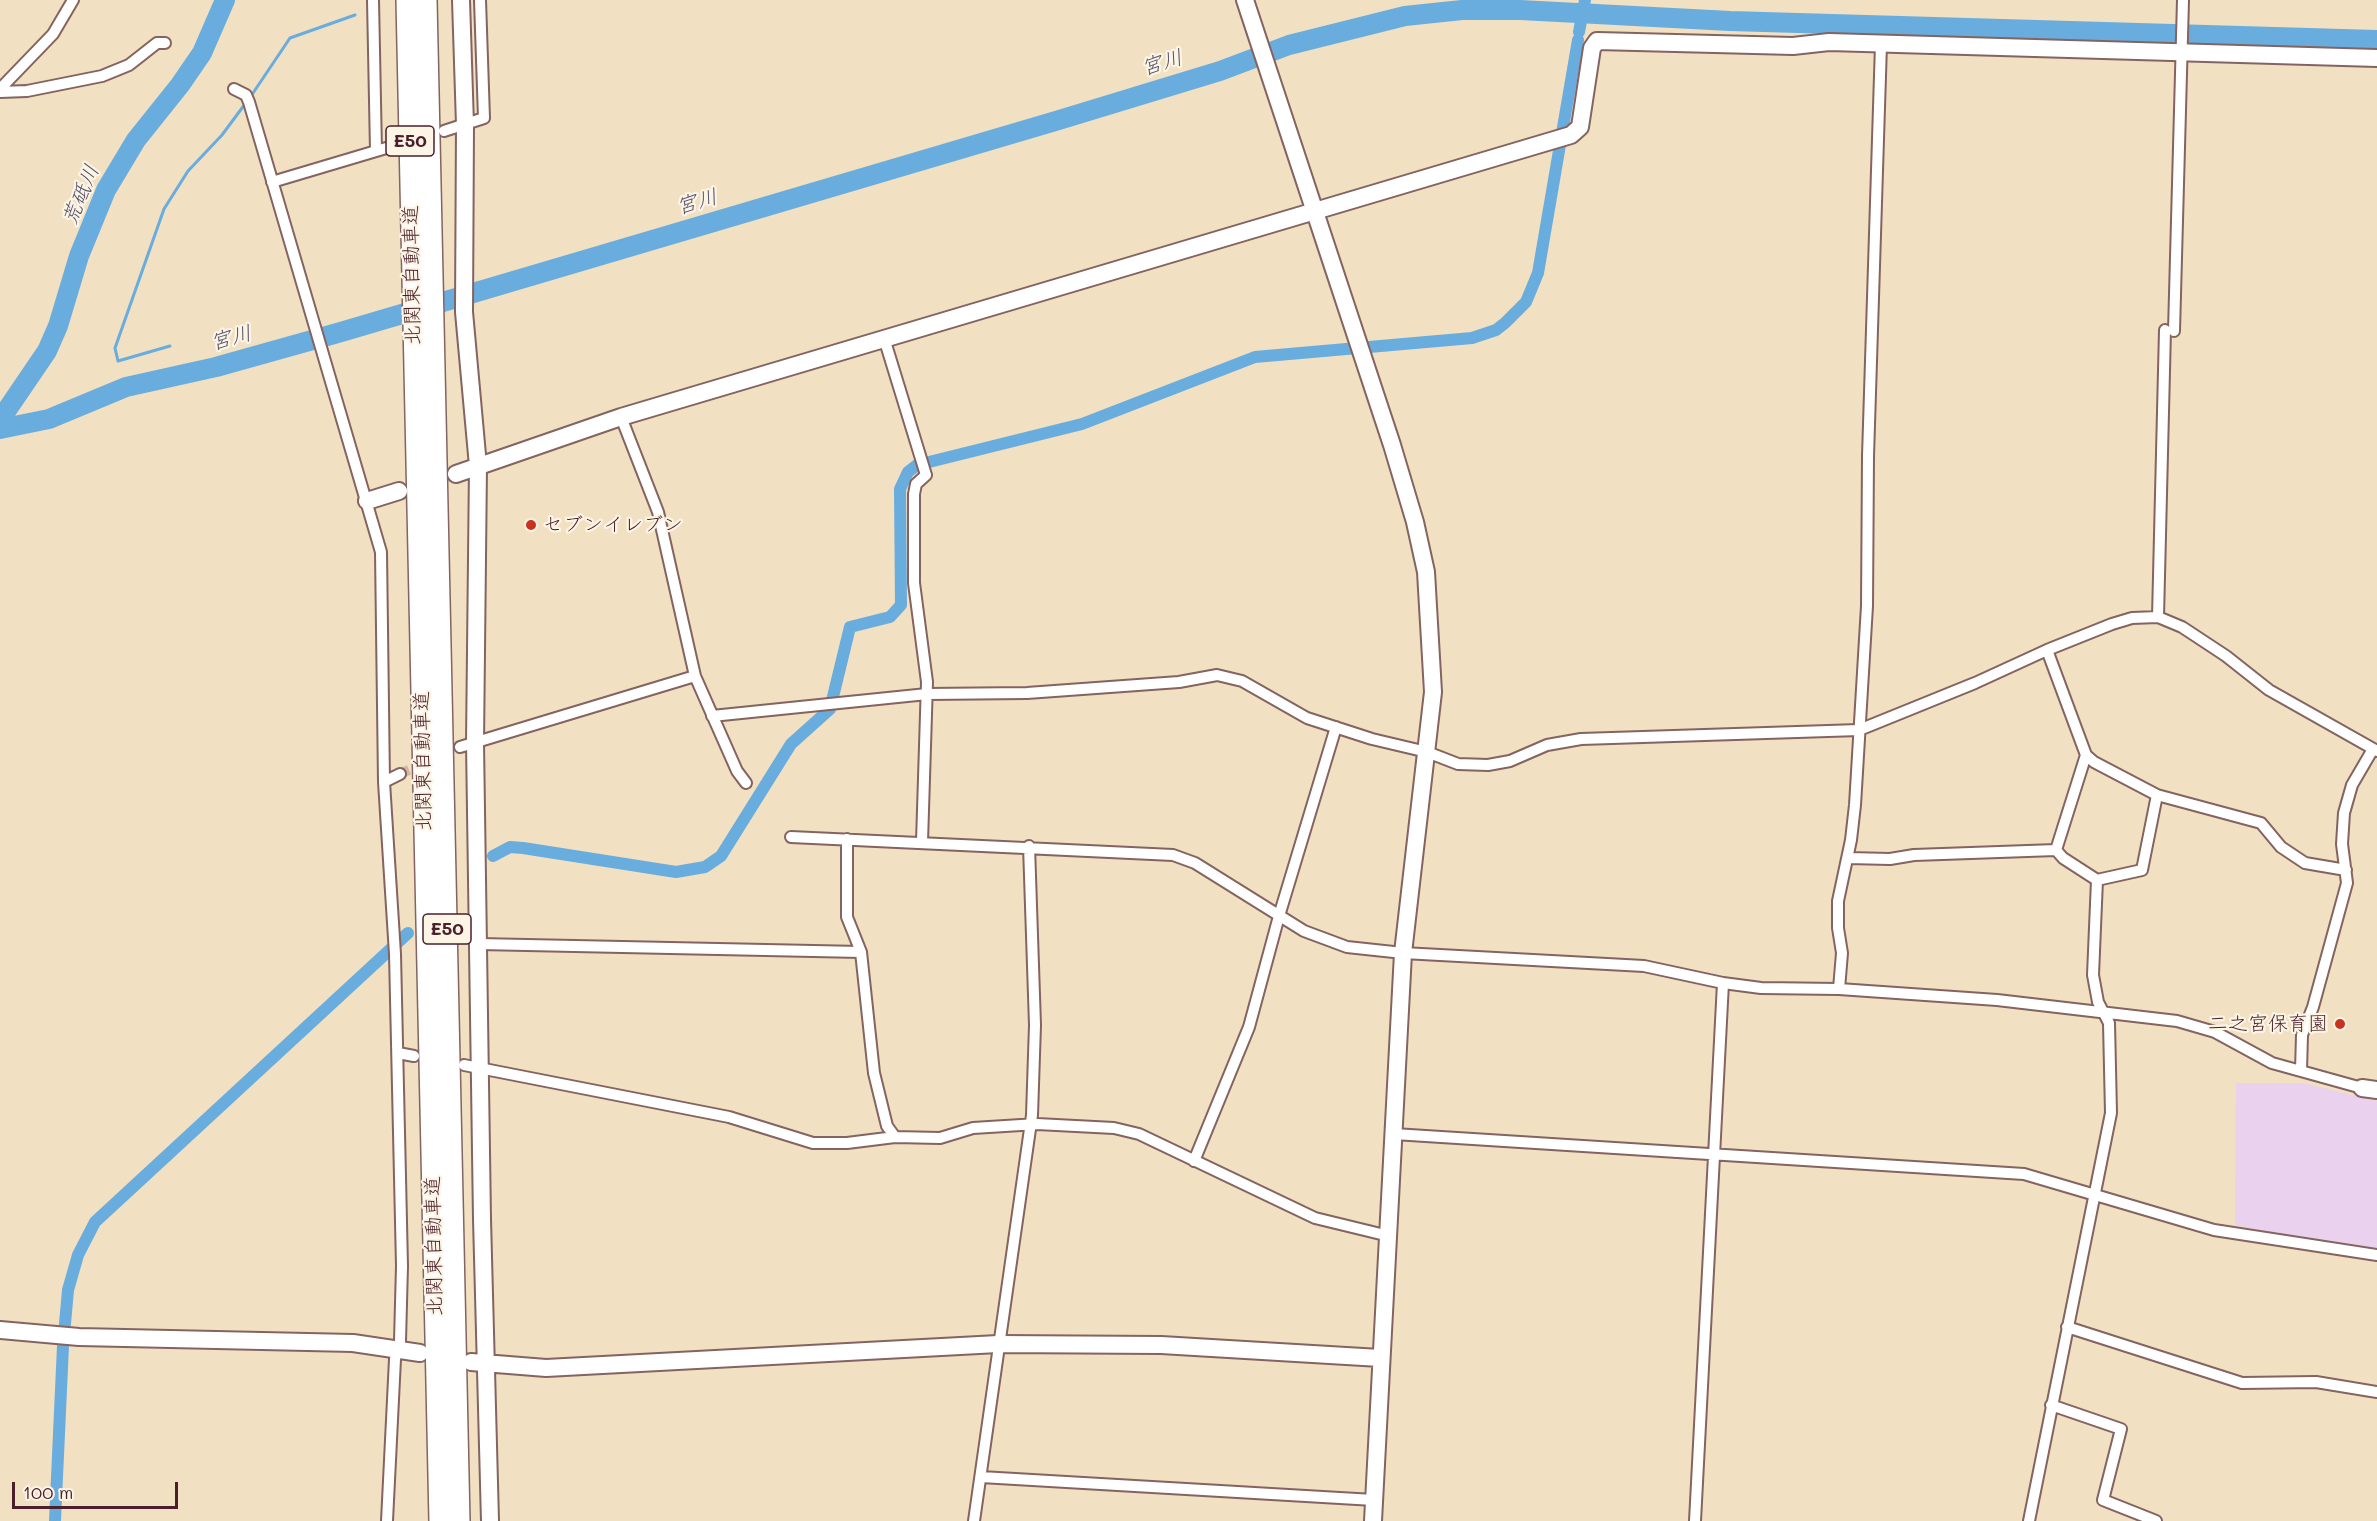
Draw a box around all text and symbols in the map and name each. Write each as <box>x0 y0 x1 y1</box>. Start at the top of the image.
water label: 宮川 <box>1138 45 1186 81</box>
road number: E50 <box>386 126 434 156</box>
water label: 荒砥川 <box>57 161 105 229</box>
water label: 宮川 <box>673 184 721 220</box>
street label: 北関東自動車道 <box>399 205 425 345</box>
water label: 宮川 <box>207 320 255 356</box>
place label: セブンイレブン <box>543 513 683 537</box>
marker: セブンイレブン <box>524 518 538 532</box>
street label: 北関東自動車道 <box>410 691 436 831</box>
road number: E50 <box>423 914 471 944</box>
place label: 二之宮保育園 <box>2208 1012 2328 1036</box>
marker: 二之宮保育園 <box>2333 1017 2347 1031</box>
street label: 北関東自動車道 <box>421 1176 447 1316</box>
scale bar <box>15 1470 182 1508</box>
text: 100 m <box>23 1480 73 1504</box>

